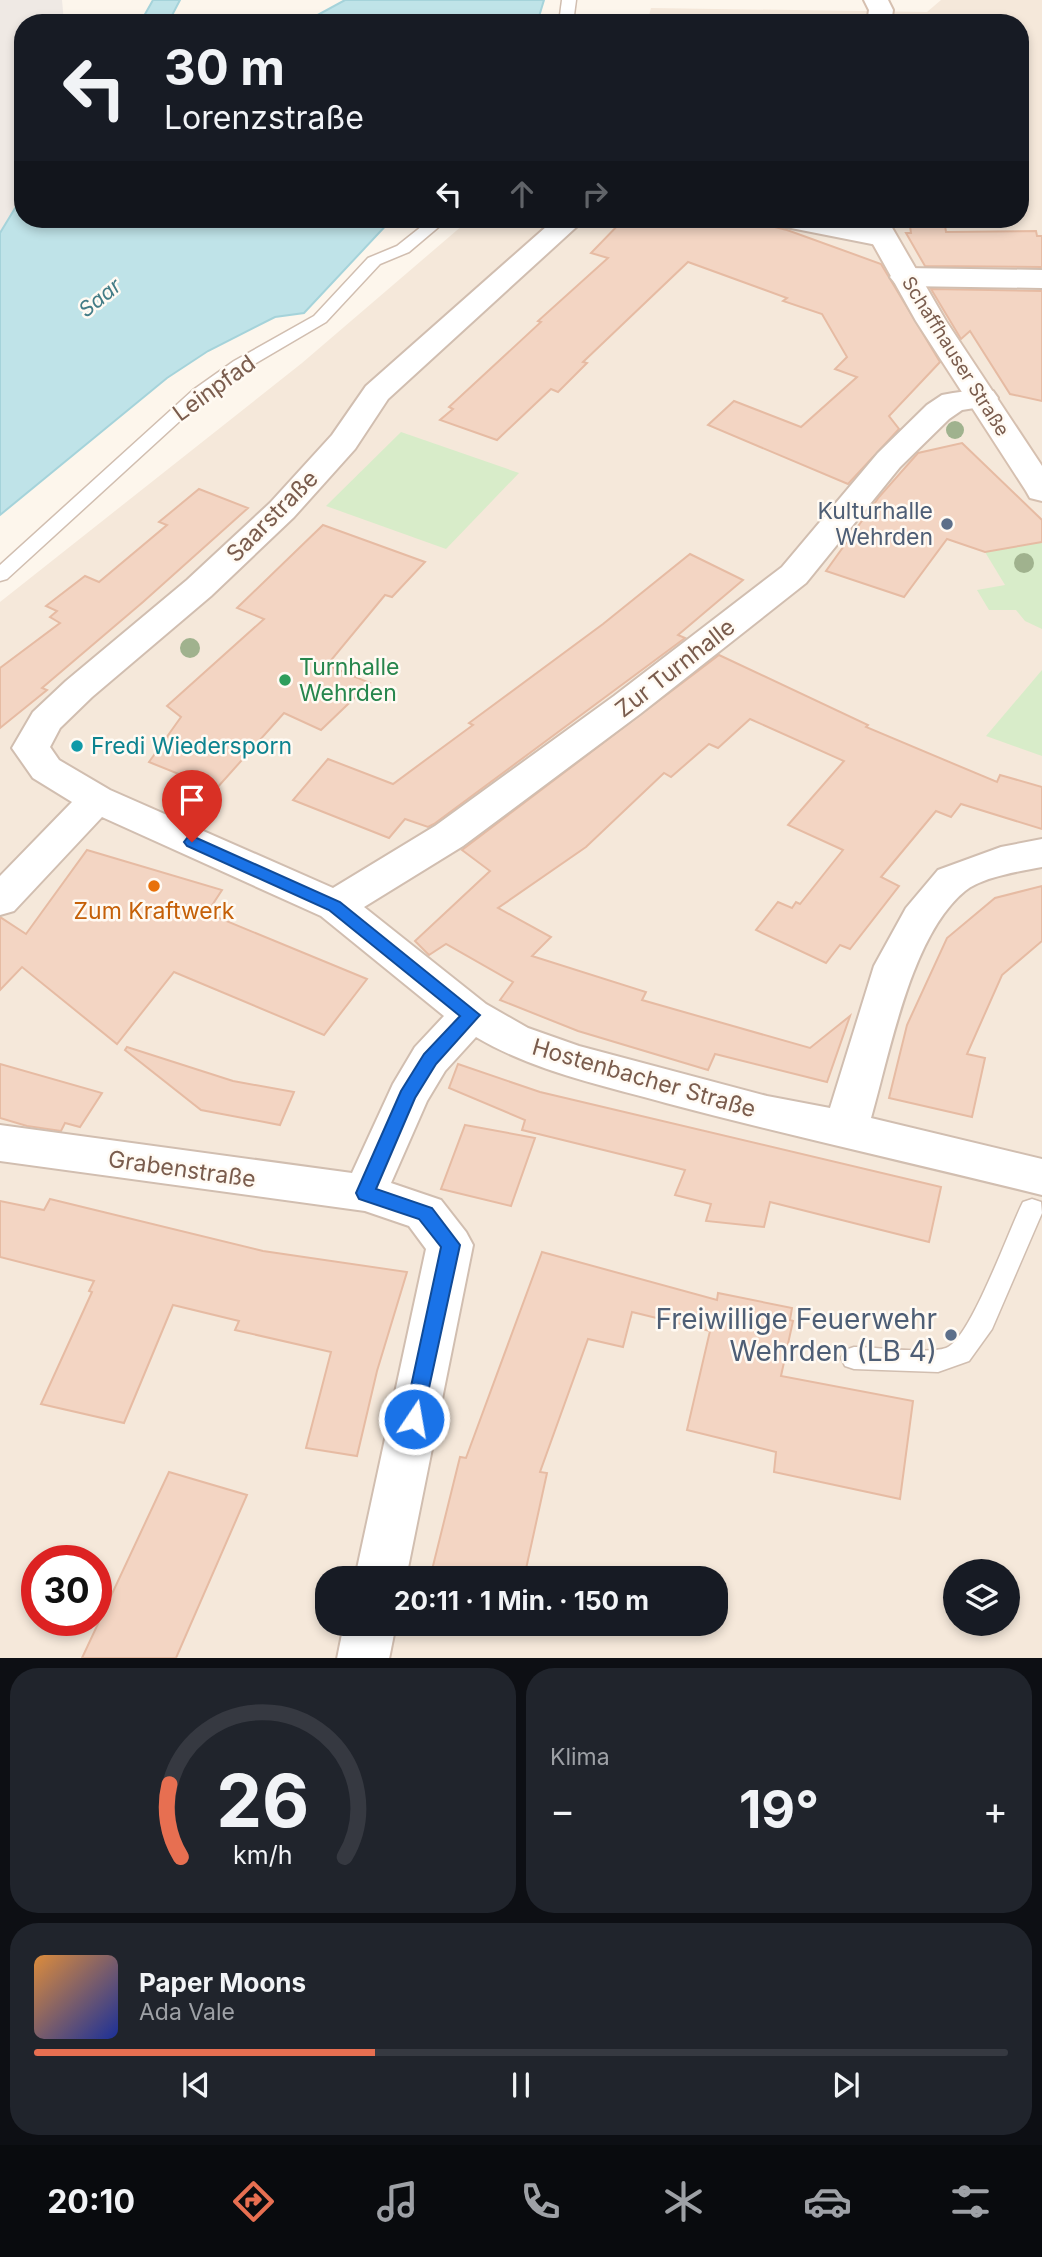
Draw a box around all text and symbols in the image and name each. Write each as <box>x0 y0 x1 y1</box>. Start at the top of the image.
text: 30 m <box>164 38 285 97</box>
icon: left <box>49 42 140 133</box>
text: Lorenzstraße <box>164 98 364 137</box>
icon: left <box>430 175 468 213</box>
icon: ahead <box>503 175 541 213</box>
icon: right <box>576 175 614 213</box>
water label: Saar <box>73 272 127 322</box>
street label: Schaffhauser Straße <box>897 272 1014 440</box>
street label: Leinpfad <box>167 349 261 427</box>
street label: Saarstraße <box>220 464 324 568</box>
place label: Kulturhalle Wehrden <box>818 497 933 551</box>
marker: Kulturhalle Wehrden <box>939 516 955 532</box>
street label: Zur Turnhalle <box>610 613 740 723</box>
place label: Turnhalle Wehrden <box>299 653 399 707</box>
marker: Turnhalle Wehrden <box>277 672 293 688</box>
place label: Fredi Wiedersporn <box>91 732 292 760</box>
marker: Fredi Wiedersporn <box>69 738 85 754</box>
pin <box>162 770 222 842</box>
icon: arrive <box>173 781 211 819</box>
marker: Zum Kraftwerk <box>146 878 162 894</box>
place label: Zum Kraftwerk <box>74 897 235 925</box>
street label: Hostenbacher Straße <box>529 1033 759 1123</box>
street label: Grabenstraße <box>106 1145 258 1193</box>
place label: Freiwillige Feuerwehr Wehrden (LB 4) <box>655 1302 937 1368</box>
marker: Freiwillige Feuerwehr Wehrden (LB 4) <box>943 1327 959 1343</box>
position arrow <box>377 1382 451 1456</box>
speed limit sign: 30 <box>21 1545 112 1636</box>
map controls <box>943 1559 1020 1636</box>
button: layers <box>943 1559 1020 1636</box>
text: 20:11 · 1 Min. · 150 m <box>394 1585 649 1616</box>
text: Klima <box>550 1743 610 1771</box>
text: 26 <box>216 1756 310 1845</box>
text: 19° <box>739 1778 819 1841</box>
text: − <box>550 1787 575 1833</box>
text: + <box>983 1787 1008 1833</box>
text: km/h <box>233 1839 293 1869</box>
text: Paper Moons <box>139 1967 306 1998</box>
text: Ada Vale <box>139 1998 235 2026</box>
icon: previous <box>177 2066 215 2104</box>
icon: pause <box>502 2066 540 2104</box>
icon: next <box>827 2066 865 2104</box>
icon: directions <box>229 2177 278 2226</box>
icon: music <box>373 2177 422 2226</box>
icon: phone <box>516 2177 565 2226</box>
icon: climate <box>659 2177 708 2226</box>
icon: car <box>803 2177 852 2226</box>
icon: filters <box>946 2177 995 2226</box>
text: 20:10 <box>47 2182 135 2221</box>

